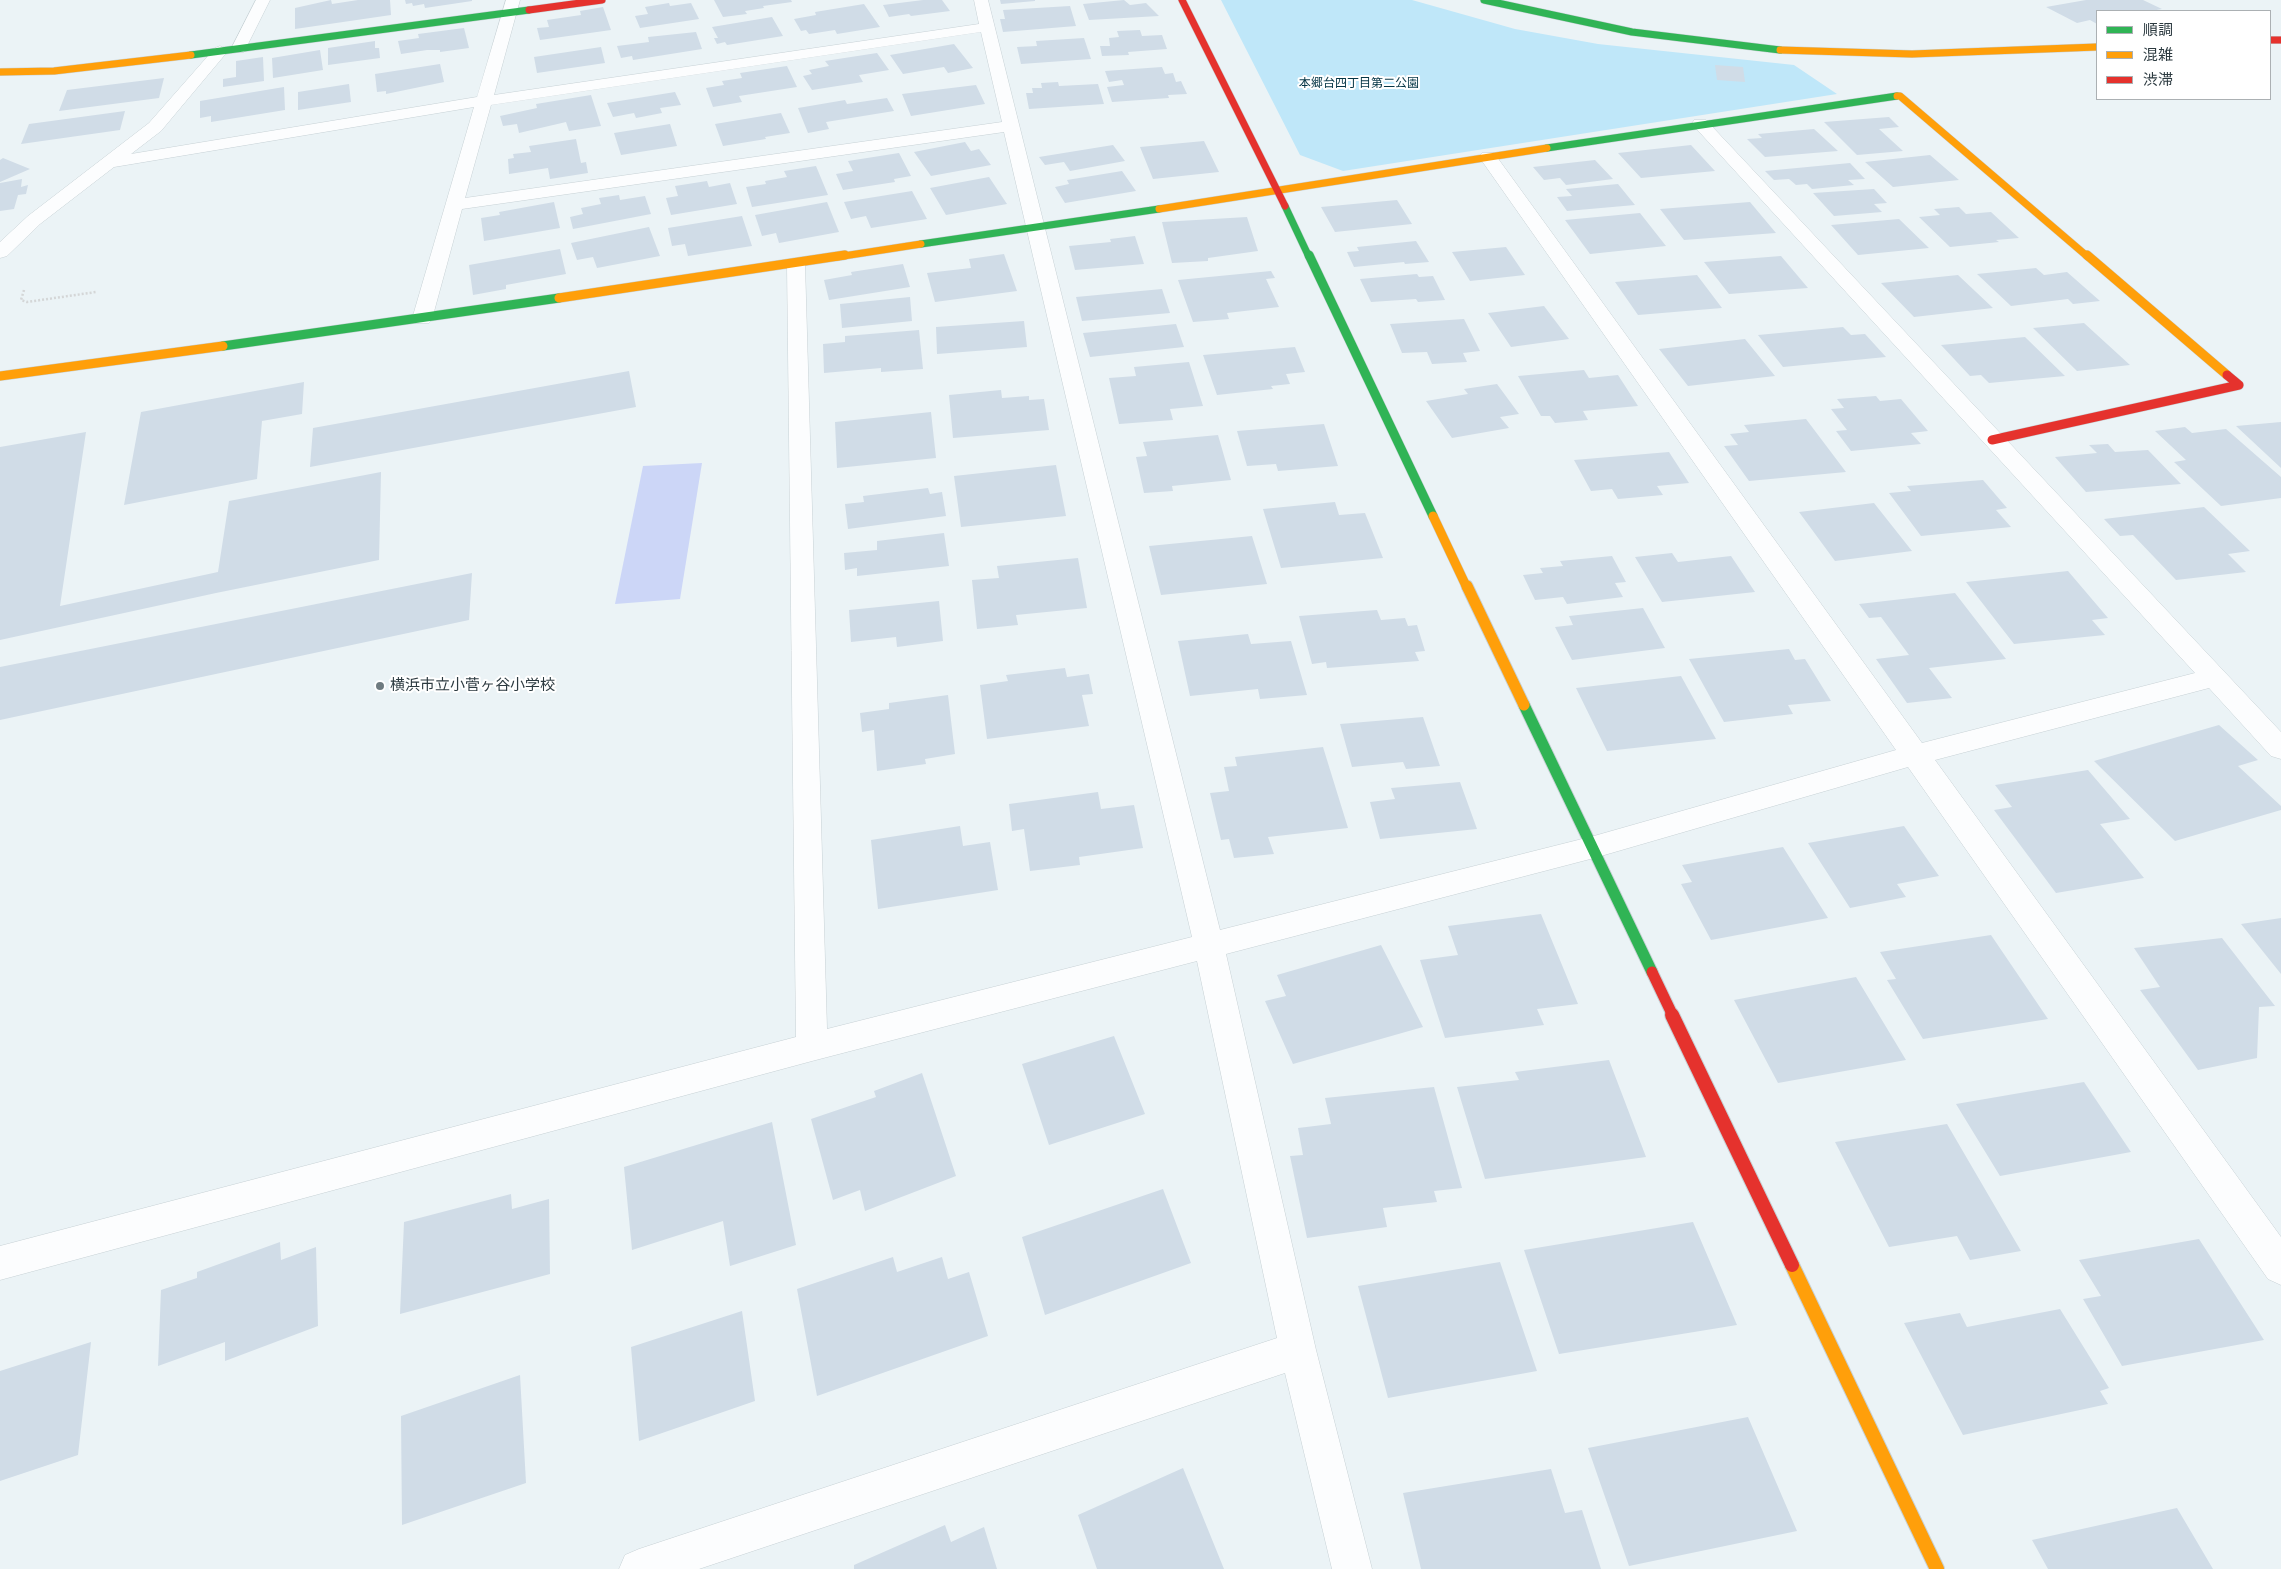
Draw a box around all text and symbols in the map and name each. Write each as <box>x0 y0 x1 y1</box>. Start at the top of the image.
legend <box>2096 10 2271 100</box>
text: 順調 <box>2143 19 2173 40</box>
text: 混雑 <box>2143 44 2173 65</box>
text: 渋滞 <box>2143 69 2173 90</box>
park label: 本郷台四丁目第二公園 <box>1299 77 1419 91</box>
place label: 横浜市立小菅ヶ谷小学校 <box>390 677 555 695</box>
marker: 横浜市立小菅ヶ谷小学校 <box>374 680 386 692</box>

